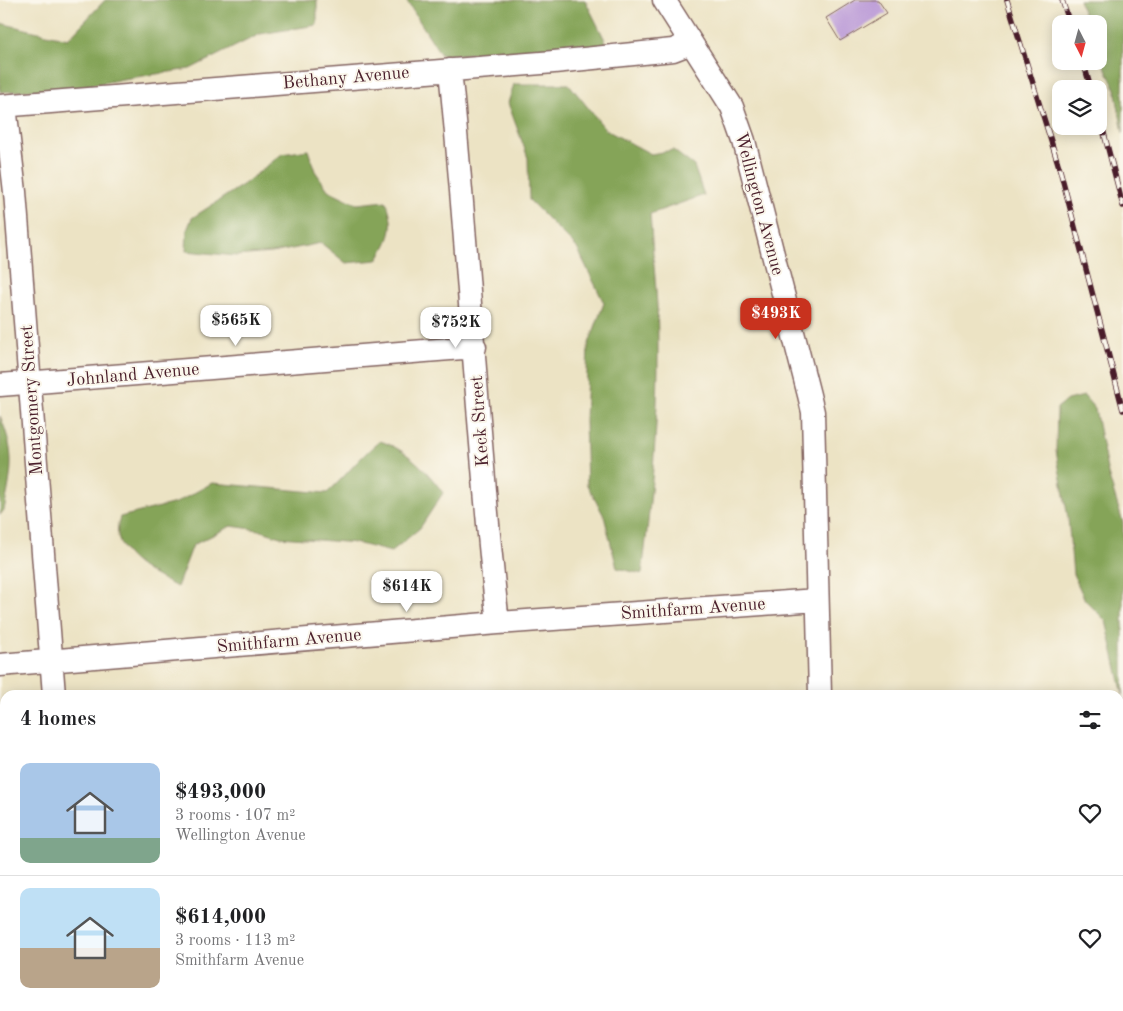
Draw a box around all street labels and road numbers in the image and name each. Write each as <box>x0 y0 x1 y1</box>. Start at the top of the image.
street label: Bethany Avenue <box>282 63 410 93</box>
street label: Wellington Avenue <box>731 131 787 277</box>
street label: Montgomery Street <box>18 324 46 476</box>
street label: Johnland Avenue <box>66 360 200 390</box>
street label: Keck Street <box>468 375 492 467</box>
street label: Smithfarm Avenue <box>620 595 766 623</box>
street label: Smithfarm Avenue <box>216 626 362 656</box>

